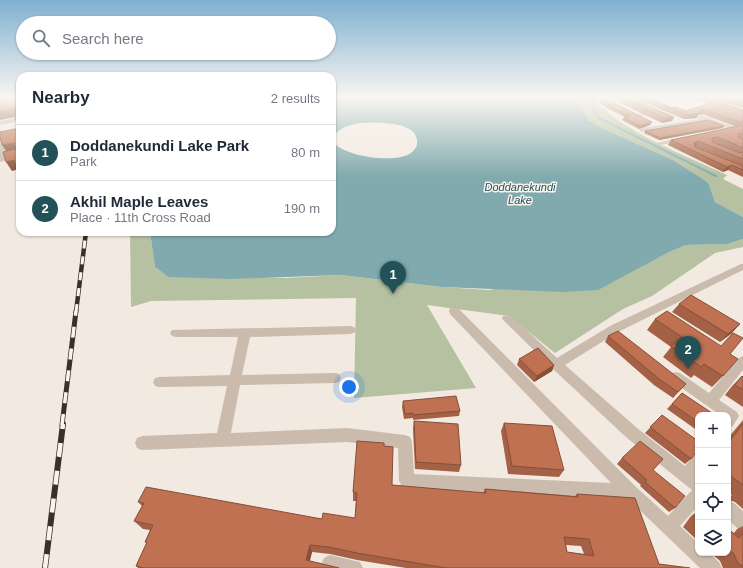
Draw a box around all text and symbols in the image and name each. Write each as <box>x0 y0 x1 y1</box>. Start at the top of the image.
search box <box>16 16 336 60</box>
icon: search <box>30 27 52 49</box>
text: Search here <box>62 30 144 47</box>
text: Nearby <box>32 88 90 107</box>
text: 2 results <box>271 91 320 106</box>
text: Doddanekundi Lake Park <box>70 137 249 154</box>
text: 1 <box>41 145 49 160</box>
text: 80 m <box>291 145 320 160</box>
text: Park <box>70 154 97 169</box>
water label: Doddanekundi Lake <box>485 181 556 206</box>
text: Akhil Maple Leaves <box>70 193 208 210</box>
text: 2 <box>41 201 49 216</box>
text: 190 m <box>284 201 320 216</box>
text: Place · 11th Cross Road <box>70 210 211 225</box>
pin: 1 <box>380 261 406 294</box>
pin: 2 <box>675 336 701 369</box>
your location <box>339 377 359 397</box>
map controls <box>695 412 731 556</box>
button: + <box>695 412 731 448</box>
button: − <box>695 448 731 484</box>
button: locate <box>695 484 731 520</box>
button: layers <box>695 520 731 556</box>

